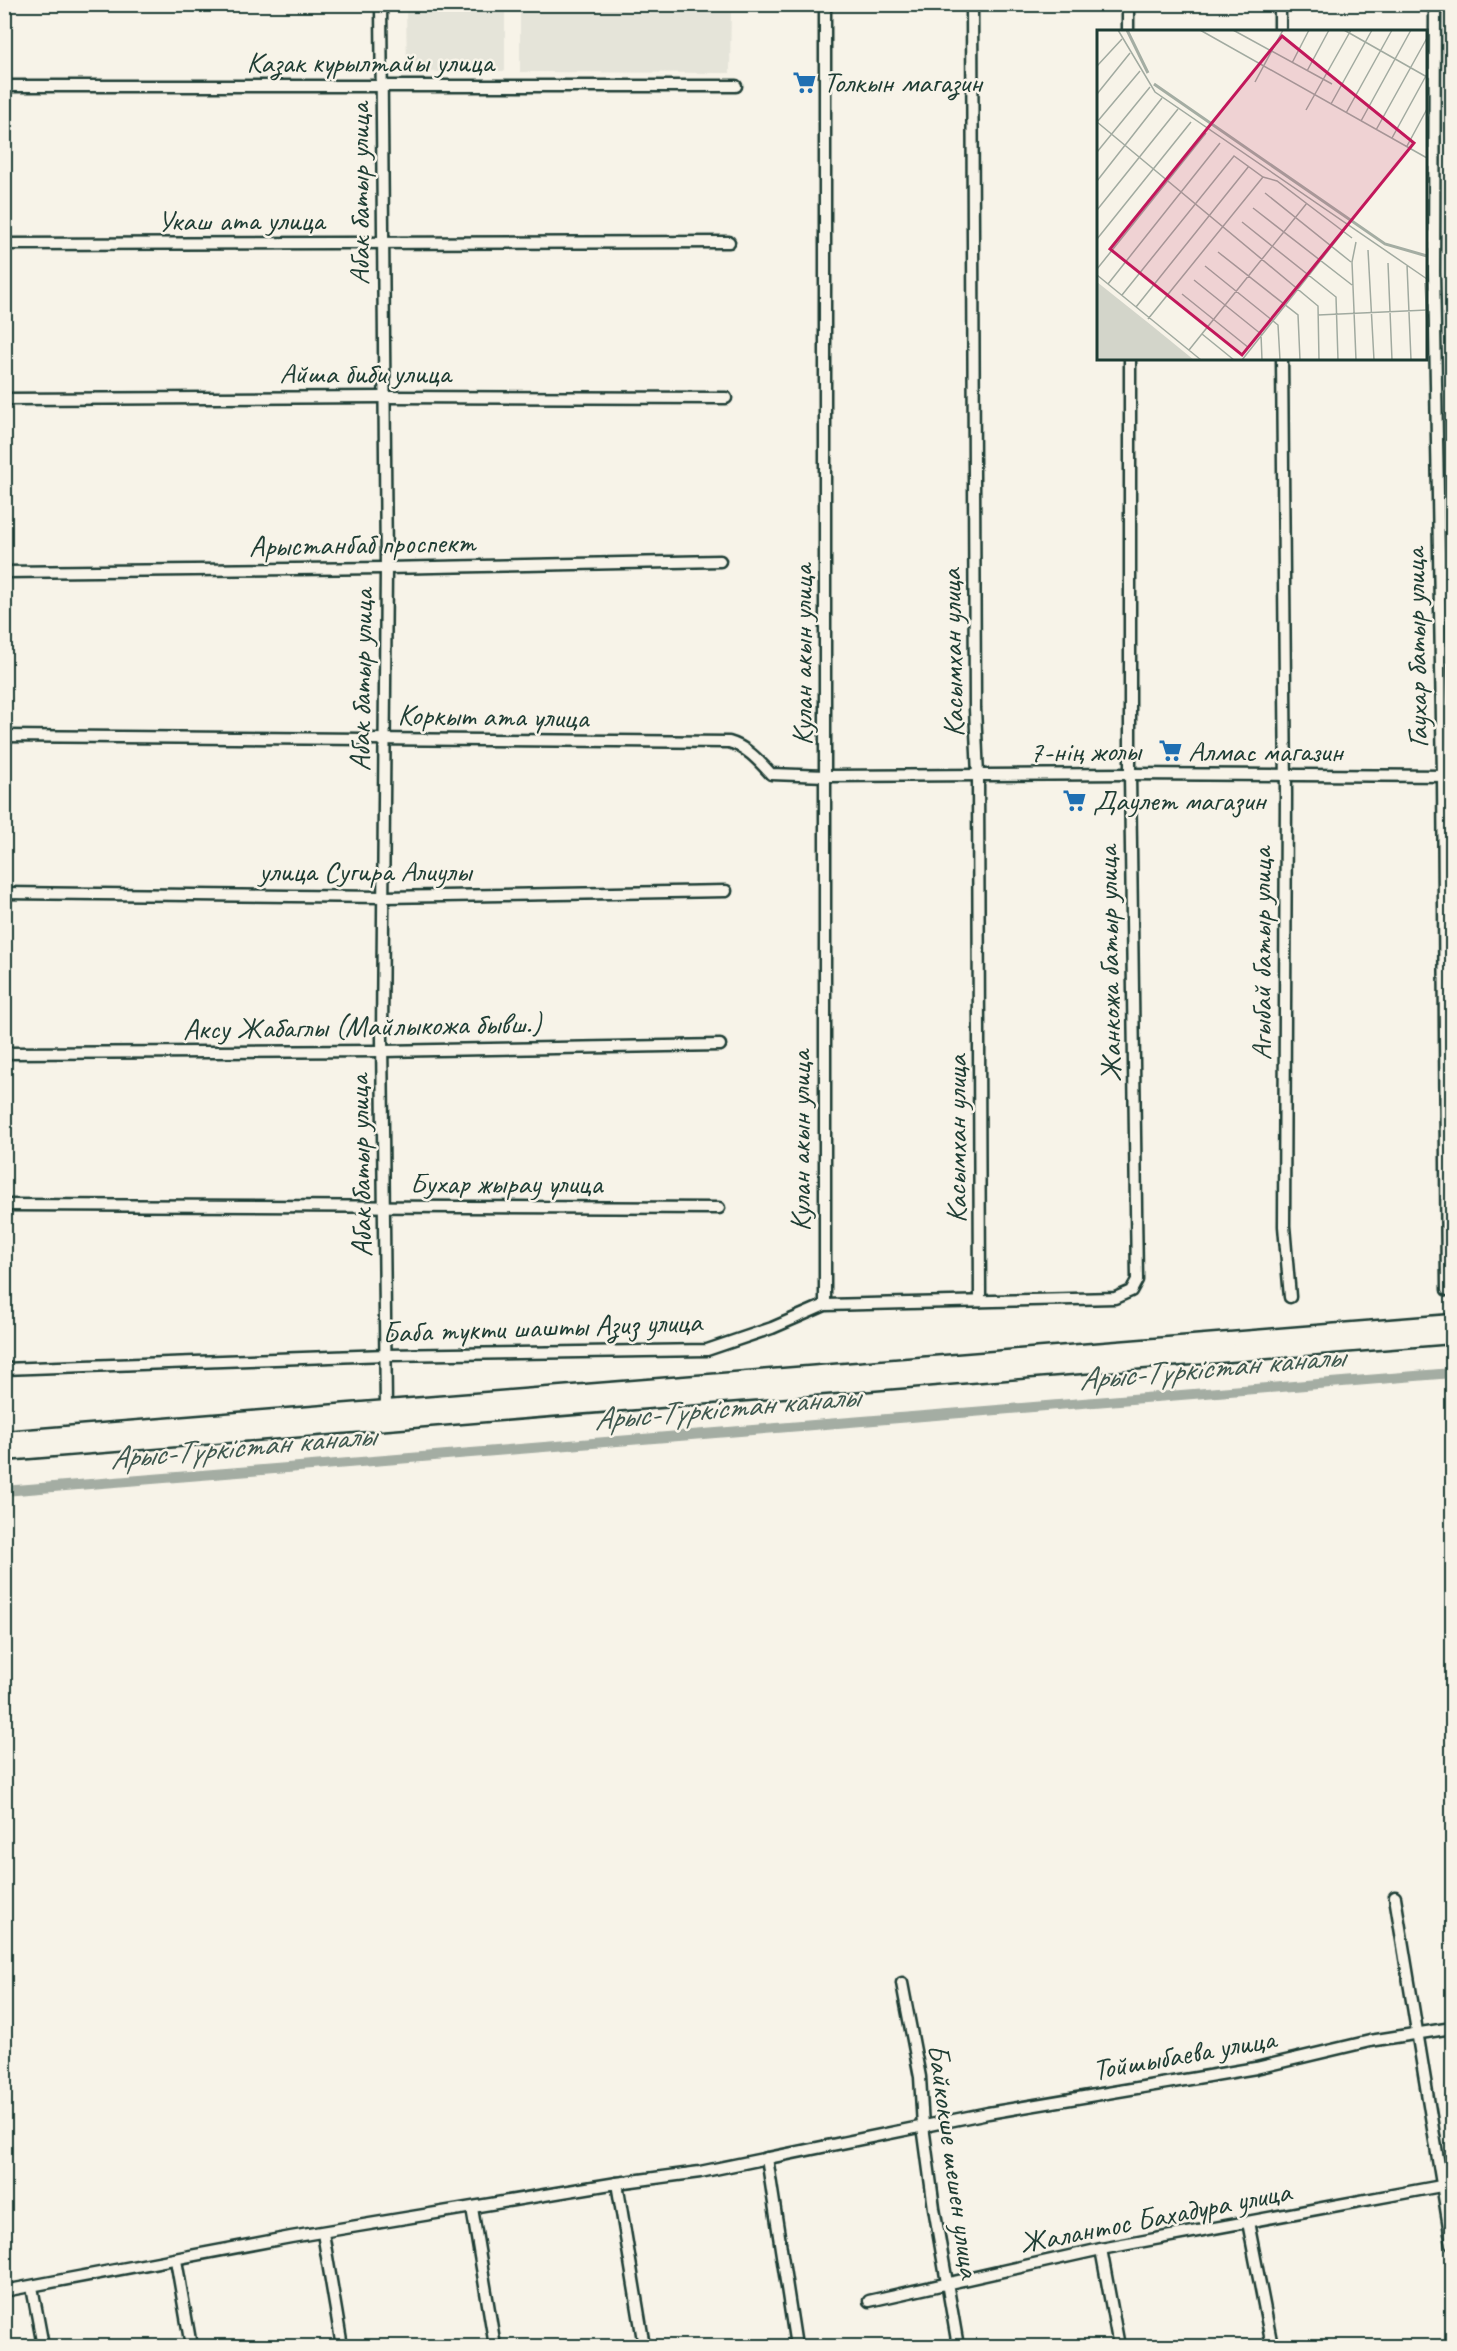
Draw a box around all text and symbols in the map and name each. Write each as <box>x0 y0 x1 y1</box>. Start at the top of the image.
inset map <box>1097 30 1427 360</box>
street label: Казак курылтайы улица <box>247 43 496 81</box>
place label: Толкын магазин <box>823 63 984 101</box>
supermarket icon: Толкын магазин <box>792 69 818 95</box>
street label: Абак батыр улица <box>340 100 378 285</box>
street label: Укаш ата улица <box>158 201 327 239</box>
street label: Айша биби улица <box>280 354 453 392</box>
street label: Арыстанбаб проспект <box>249 523 477 565</box>
street label: Гаухар батыр улица <box>1395 545 1437 748</box>
street label: Кулан акын улица <box>783 562 821 746</box>
street label: Касымхан улица <box>932 567 972 737</box>
street label: Абак батыр улица <box>340 586 382 772</box>
street label: Коркыт ата улица <box>397 695 591 737</box>
street label: 7-нің жолы <box>1029 731 1143 771</box>
place label: Алмас магазин <box>1188 732 1345 770</box>
supermarket icon: Алмас магазин <box>1157 738 1183 764</box>
place label: Даулет магазин <box>1093 781 1268 819</box>
supermarket icon: Даулет магазин <box>1062 787 1088 813</box>
street label: Жанкожа батыр улица <box>1088 843 1130 1083</box>
street label: Агыбай батыр улица <box>1242 845 1280 1061</box>
street label: улица Сугира Алиулы <box>257 852 473 890</box>
street label: Аксу Жабаглы (Майлыкожа бывш.) <box>182 1004 544 1048</box>
street label: Кулан акын улица <box>781 1048 819 1232</box>
street label: Касымхан улица <box>937 1053 975 1223</box>
street label: Абак батыр улица <box>339 1072 381 1258</box>
street label: Бухар жырау улица <box>410 1164 604 1202</box>
street label: Баба тукти шашты Азиз улица <box>381 1302 704 1352</box>
water label: Арыс-Түркістан каналы <box>1077 1335 1350 1399</box>
water label: Арыс-Түркістан каналы <box>592 1375 865 1439</box>
water label: Арыс-Түркістан каналы <box>108 1414 381 1478</box>
street label: Тойшыбаева улица <box>1090 2019 1281 2089</box>
street label: Байкокше шешен улица <box>919 2042 989 2282</box>
street label: Жалантос Бахадура улица <box>1016 2172 1296 2262</box>

